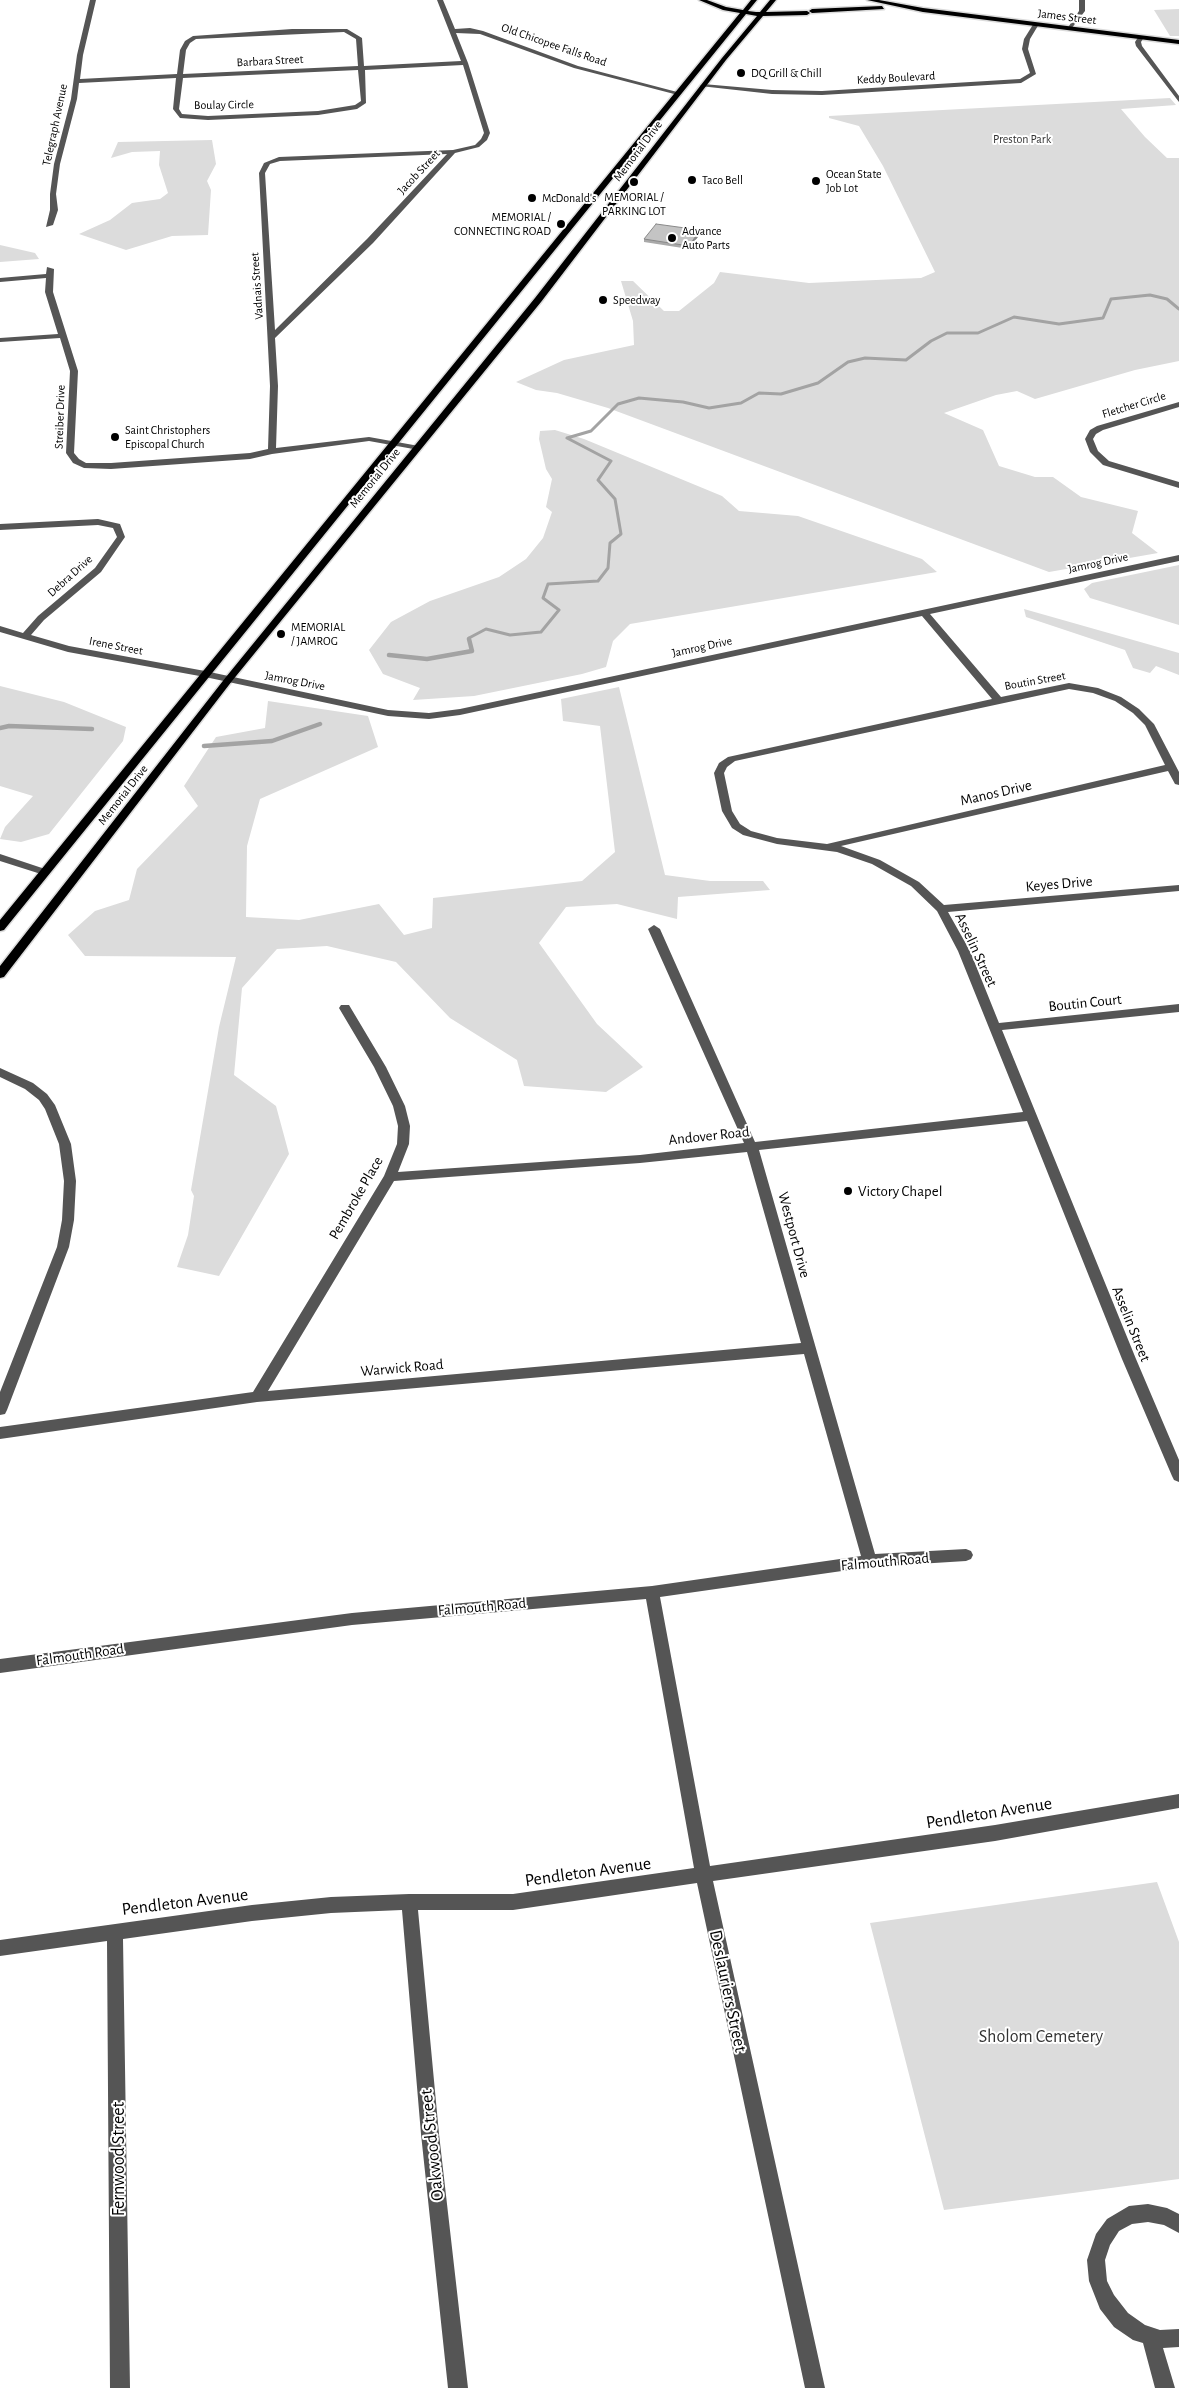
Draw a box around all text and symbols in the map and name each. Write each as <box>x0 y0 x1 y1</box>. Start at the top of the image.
street label: James Street <box>1037 6 1097 28</box>
street label: Old Chicopee Falls Road <box>499 20 609 70</box>
street label: Barbara Street <box>236 52 304 70</box>
place label: DQ Grill & Chill <box>751 66 822 80</box>
marker: DQ Grill & Chill <box>735 67 747 79</box>
street label: Keddy Boulevard <box>856 69 936 87</box>
street label: Telegraph Avenue <box>39 83 71 167</box>
street label: Boulay Circle <box>194 97 254 113</box>
street label: Memorial Drive <box>610 118 666 184</box>
park label: Preston Park <box>993 132 1051 146</box>
street label: Jacob Street <box>395 147 443 197</box>
place label: Ocean State Job Lot <box>826 167 882 195</box>
place label: Taco Bell <box>702 173 743 187</box>
marker: Taco Bell <box>686 174 698 186</box>
marker: Ocean State Job Lot <box>810 175 822 187</box>
marker: MEMORIAL / PARKING LOT <box>628 176 640 188</box>
place label: MEMORIAL / PARKING LOT <box>602 190 666 218</box>
place label: McDonald's <box>542 191 596 205</box>
marker: McDonald's <box>526 192 538 204</box>
place label: MEMORIAL / CONNECTING ROAD <box>454 210 551 238</box>
marker: MEMORIAL / CONNECTING ROAD <box>555 218 567 230</box>
place label: Advance Auto Parts <box>682 224 730 252</box>
marker: Advance Auto Parts <box>666 232 678 244</box>
street label: Vadnais Street <box>247 252 267 320</box>
place label: Speedway <box>613 293 660 307</box>
marker: Speedway <box>597 294 609 306</box>
street label: Streiber Drive <box>52 385 68 449</box>
street label: Fletcher Circle <box>1100 389 1168 421</box>
place label: Saint Christophers Episcopal Church <box>125 423 210 451</box>
marker: Saint Christophers Episcopal Church <box>109 431 121 443</box>
street label: Memorial Drive <box>347 445 403 511</box>
street label: Jamrog Drive <box>1067 550 1129 576</box>
street label: Debra Drive <box>45 552 95 600</box>
place label: MEMORIAL / JAMROG <box>291 620 345 648</box>
marker: MEMORIAL / JAMROG <box>275 628 287 640</box>
street label: Irene Street <box>88 634 144 658</box>
street label: Jamrog Drive <box>671 634 733 660</box>
street label: Jamrog Drive <box>264 668 326 694</box>
street label: Boutin Street <box>1003 669 1067 693</box>
street label: Memorial Drive <box>95 762 151 828</box>
street label: Manos Drive <box>959 776 1033 810</box>
street label: Keyes Drive <box>1025 872 1093 896</box>
street label: Asselin Street <box>951 910 1001 990</box>
street label: Boutin Court <box>1047 990 1123 1016</box>
street label: Andover Road <box>668 1123 750 1149</box>
street label: Pembroke Place <box>325 1153 387 1243</box>
place label: Victory Chapel <box>858 1182 942 1200</box>
marker: Victory Chapel <box>842 1185 854 1197</box>
street label: Westport Drive <box>774 1190 814 1280</box>
street label: Asselin Street <box>1108 1284 1154 1364</box>
street label: Warwick Road <box>360 1355 444 1381</box>
street label: Falmouth Road <box>840 1549 930 1575</box>
street label: Falmouth Road <box>437 1594 527 1620</box>
street label: Falmouth Road <box>35 1640 125 1670</box>
street label: Pendleton Avenue <box>925 1792 1053 1834</box>
street label: Pendleton Avenue <box>524 1852 652 1892</box>
street label: Pendleton Avenue <box>121 1884 249 1920</box>
street label: Deslauriers Street <box>704 1928 752 2054</box>
park label: Sholom Cemetery <box>979 2026 1103 2048</box>
street label: Oakwood Street <box>415 2088 449 2202</box>
street label: Fernwood Street <box>108 2102 130 2216</box>

